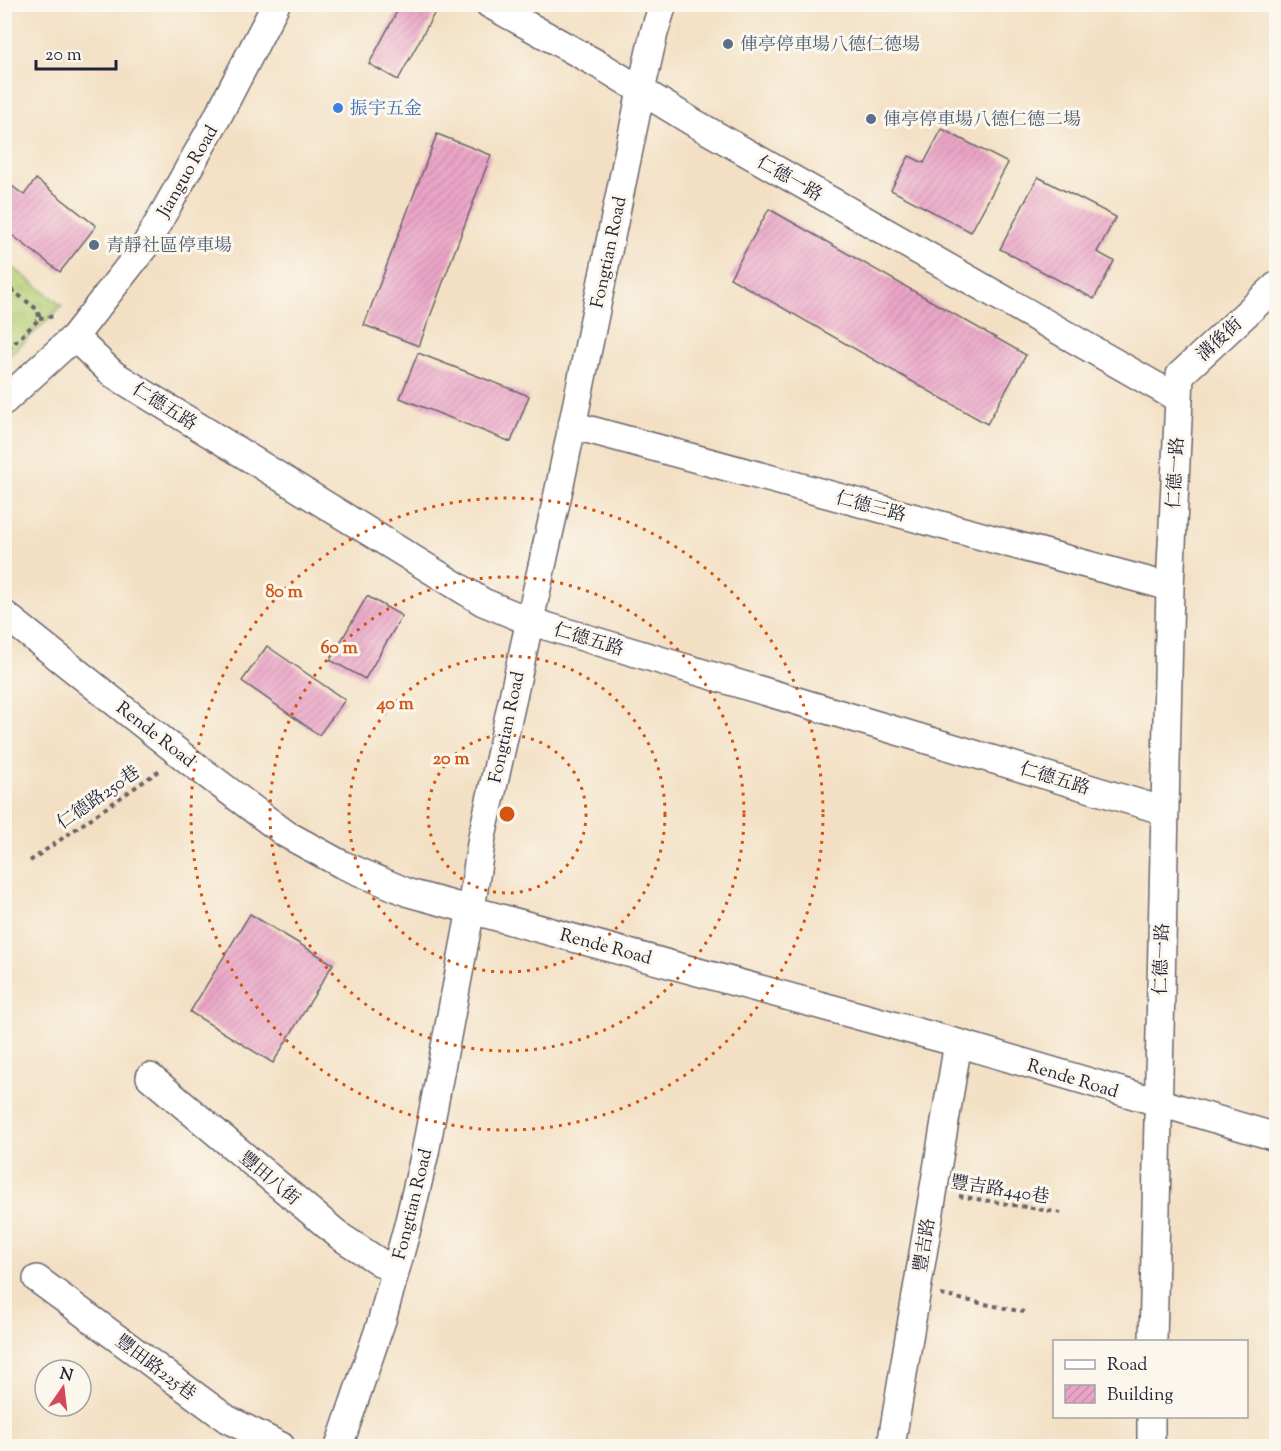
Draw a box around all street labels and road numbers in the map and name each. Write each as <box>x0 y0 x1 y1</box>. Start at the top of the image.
street label: Jianguo Road <box>151 121 226 224</box>
street label: 仁德一路 <box>751 150 827 209</box>
street label: Fongtian Road <box>585 194 634 311</box>
street label: 溝後街 <box>1192 313 1249 368</box>
street label: 仁德五路 <box>127 378 201 438</box>
street label: 仁德一路 <box>1162 436 1192 510</box>
street label: 仁德三路 <box>832 486 909 530</box>
street label: 仁德五路 <box>550 618 627 664</box>
street label: Fongtian Road <box>483 669 532 786</box>
street label: Rende Road <box>110 696 200 775</box>
street label: 仁德五路 <box>1016 757 1093 803</box>
street label: 仁德路250巷 <box>52 760 146 837</box>
street label: Rende Road <box>557 923 654 973</box>
street label: 仁德一路 <box>1149 923 1177 996</box>
street label: Rende Road <box>1024 1054 1121 1106</box>
street label: 豐田八街 <box>233 1146 305 1213</box>
street label: Fongtian Road <box>388 1146 440 1263</box>
street label: 豐吉路440巷 <box>949 1170 1051 1212</box>
street label: 豐吉路 <box>909 1217 943 1274</box>
street label: 豐田路225巷 <box>109 1330 201 1408</box>

